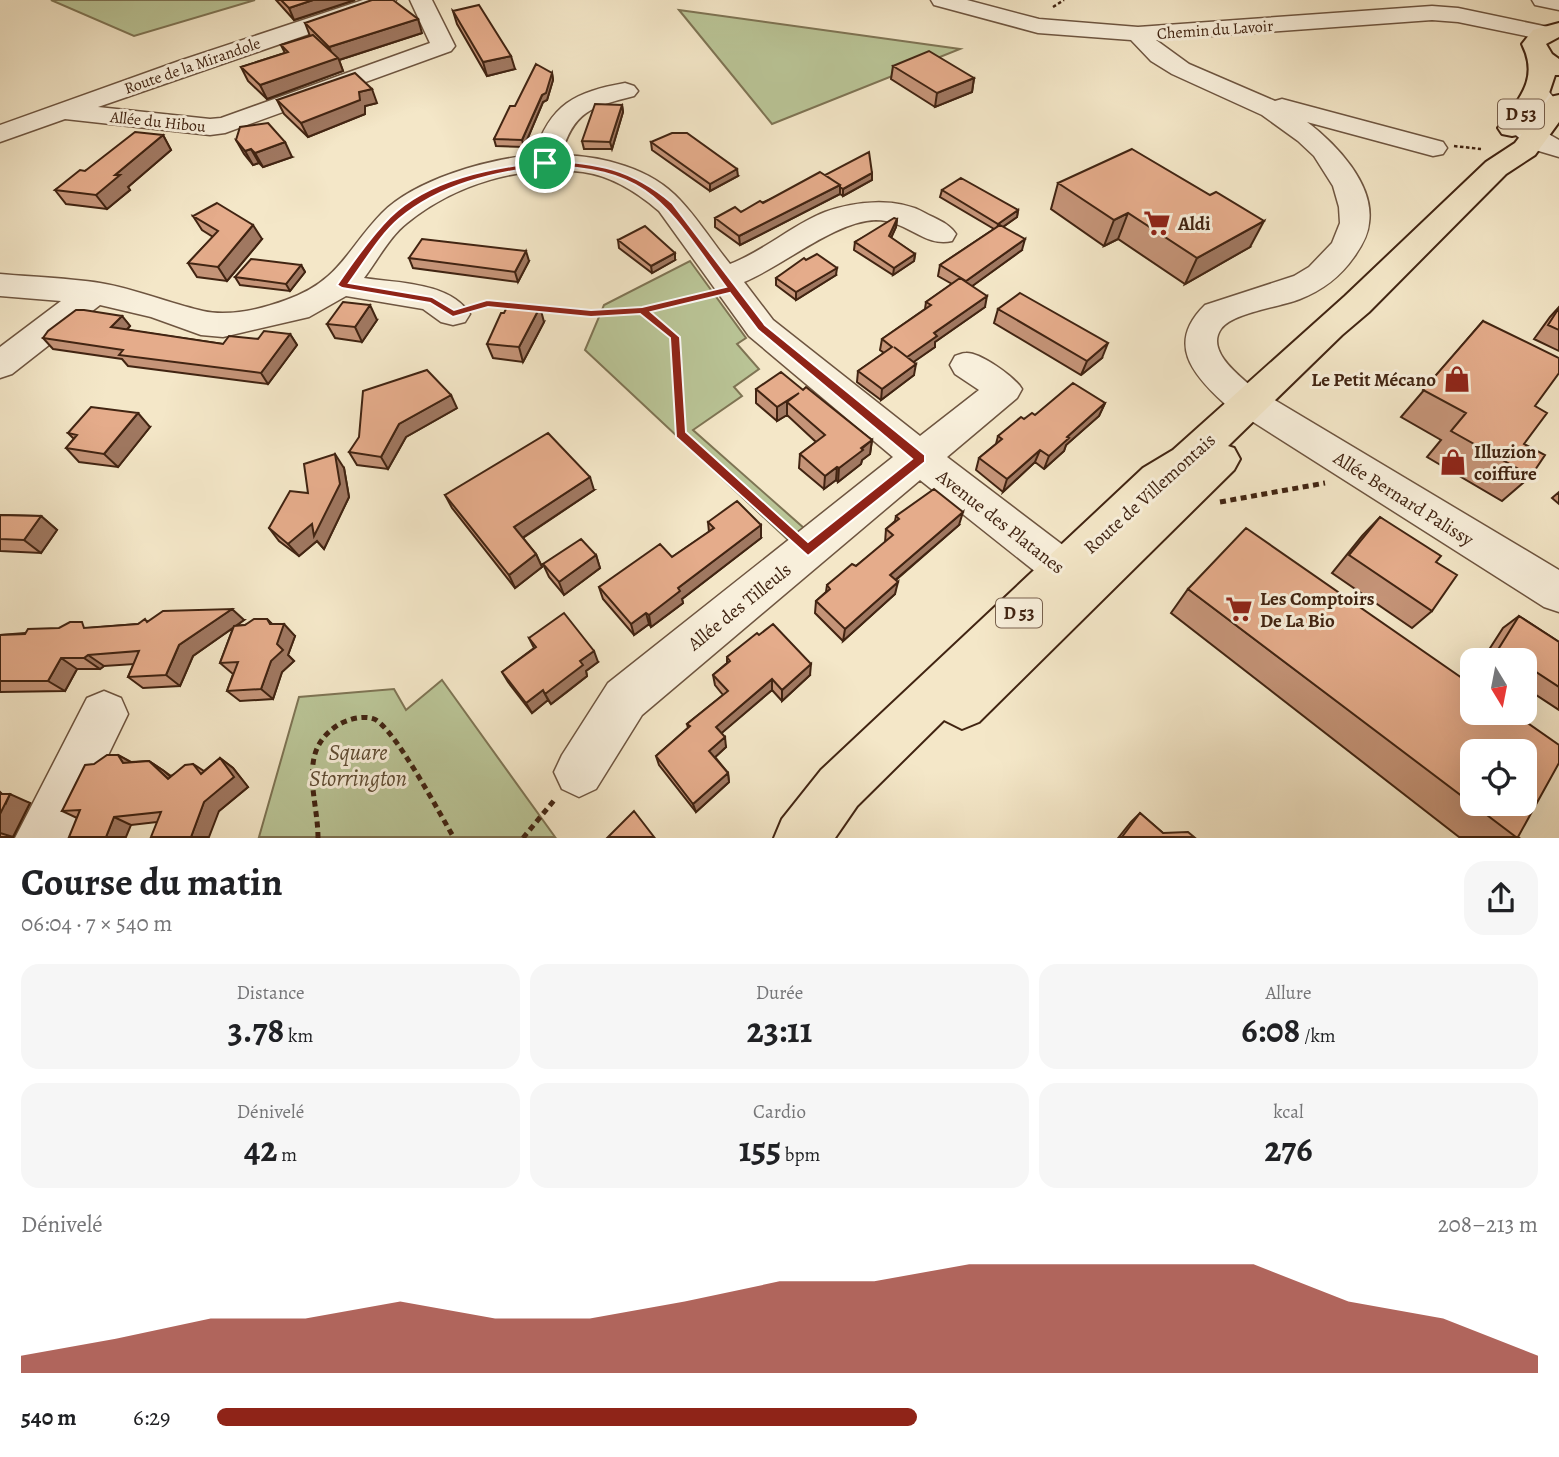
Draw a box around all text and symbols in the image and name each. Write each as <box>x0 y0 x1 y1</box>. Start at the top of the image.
street label: Chemin du Lavoir <box>1156 15 1274 45</box>
street label: Route de la Mirandole <box>121 32 263 100</box>
road number: D 53 <box>1498 100 1544 128</box>
street label: Allée du Hibou <box>108 106 207 138</box>
pin <box>515 133 575 193</box>
icon: arrive <box>526 144 564 182</box>
supermarket icon: Aldi <box>1142 208 1172 238</box>
place label: Aldi <box>1177 211 1211 237</box>
shop icon: Le Petit Mécano <box>1442 364 1472 394</box>
place label: Le Petit Mécano <box>1311 367 1436 393</box>
street label: Route de Villemontais <box>1078 427 1221 560</box>
place label: Illuzion coiffure <box>1474 439 1537 487</box>
street label: Allée Bernard Palissy <box>1328 445 1479 553</box>
shop icon: Illuzion coiffure <box>1438 447 1468 477</box>
street label: Avenue des Platanes <box>930 463 1070 580</box>
street label: Allée des Tilleuls <box>682 557 797 657</box>
place label: Les Comptoirs De La Bio <box>1260 586 1375 634</box>
supermarket icon: Les Comptoirs De La Bio <box>1224 594 1254 624</box>
road number: D 53 <box>996 598 1042 628</box>
north arrow <box>1460 648 1536 724</box>
map controls <box>1460 648 1537 816</box>
park label: Square Storrington <box>309 737 407 794</box>
button: locate <box>1460 739 1537 816</box>
text: Course du matin <box>21 856 283 908</box>
button: share <box>1464 861 1538 935</box>
text: 06:04 · 7 × 540 m <box>21 908 172 939</box>
text: Distance <box>236 980 305 1006</box>
text: Durée <box>756 980 803 1006</box>
text: Allure <box>1266 980 1311 1006</box>
text: 3.78 <box>228 1006 284 1054</box>
text: 23:11 <box>747 1006 812 1054</box>
text: 6:08 <box>1241 1006 1300 1054</box>
text: km <box>284 1023 313 1049</box>
text: /km <box>1300 1023 1336 1049</box>
text: Dénivelé <box>237 1099 304 1125</box>
text: Cardio <box>753 1099 806 1125</box>
text: kcal <box>1273 1099 1304 1125</box>
text: 42 <box>244 1125 277 1173</box>
text: 155 <box>739 1125 781 1173</box>
text: 276 <box>1264 1125 1313 1173</box>
text: m <box>277 1142 297 1168</box>
text: bpm <box>781 1142 820 1168</box>
text: Dénivelé <box>21 1209 103 1240</box>
text: 208–213 m <box>1438 1209 1538 1240</box>
text: 540 m <box>21 1402 76 1433</box>
text: 6:29 <box>133 1402 171 1433</box>

